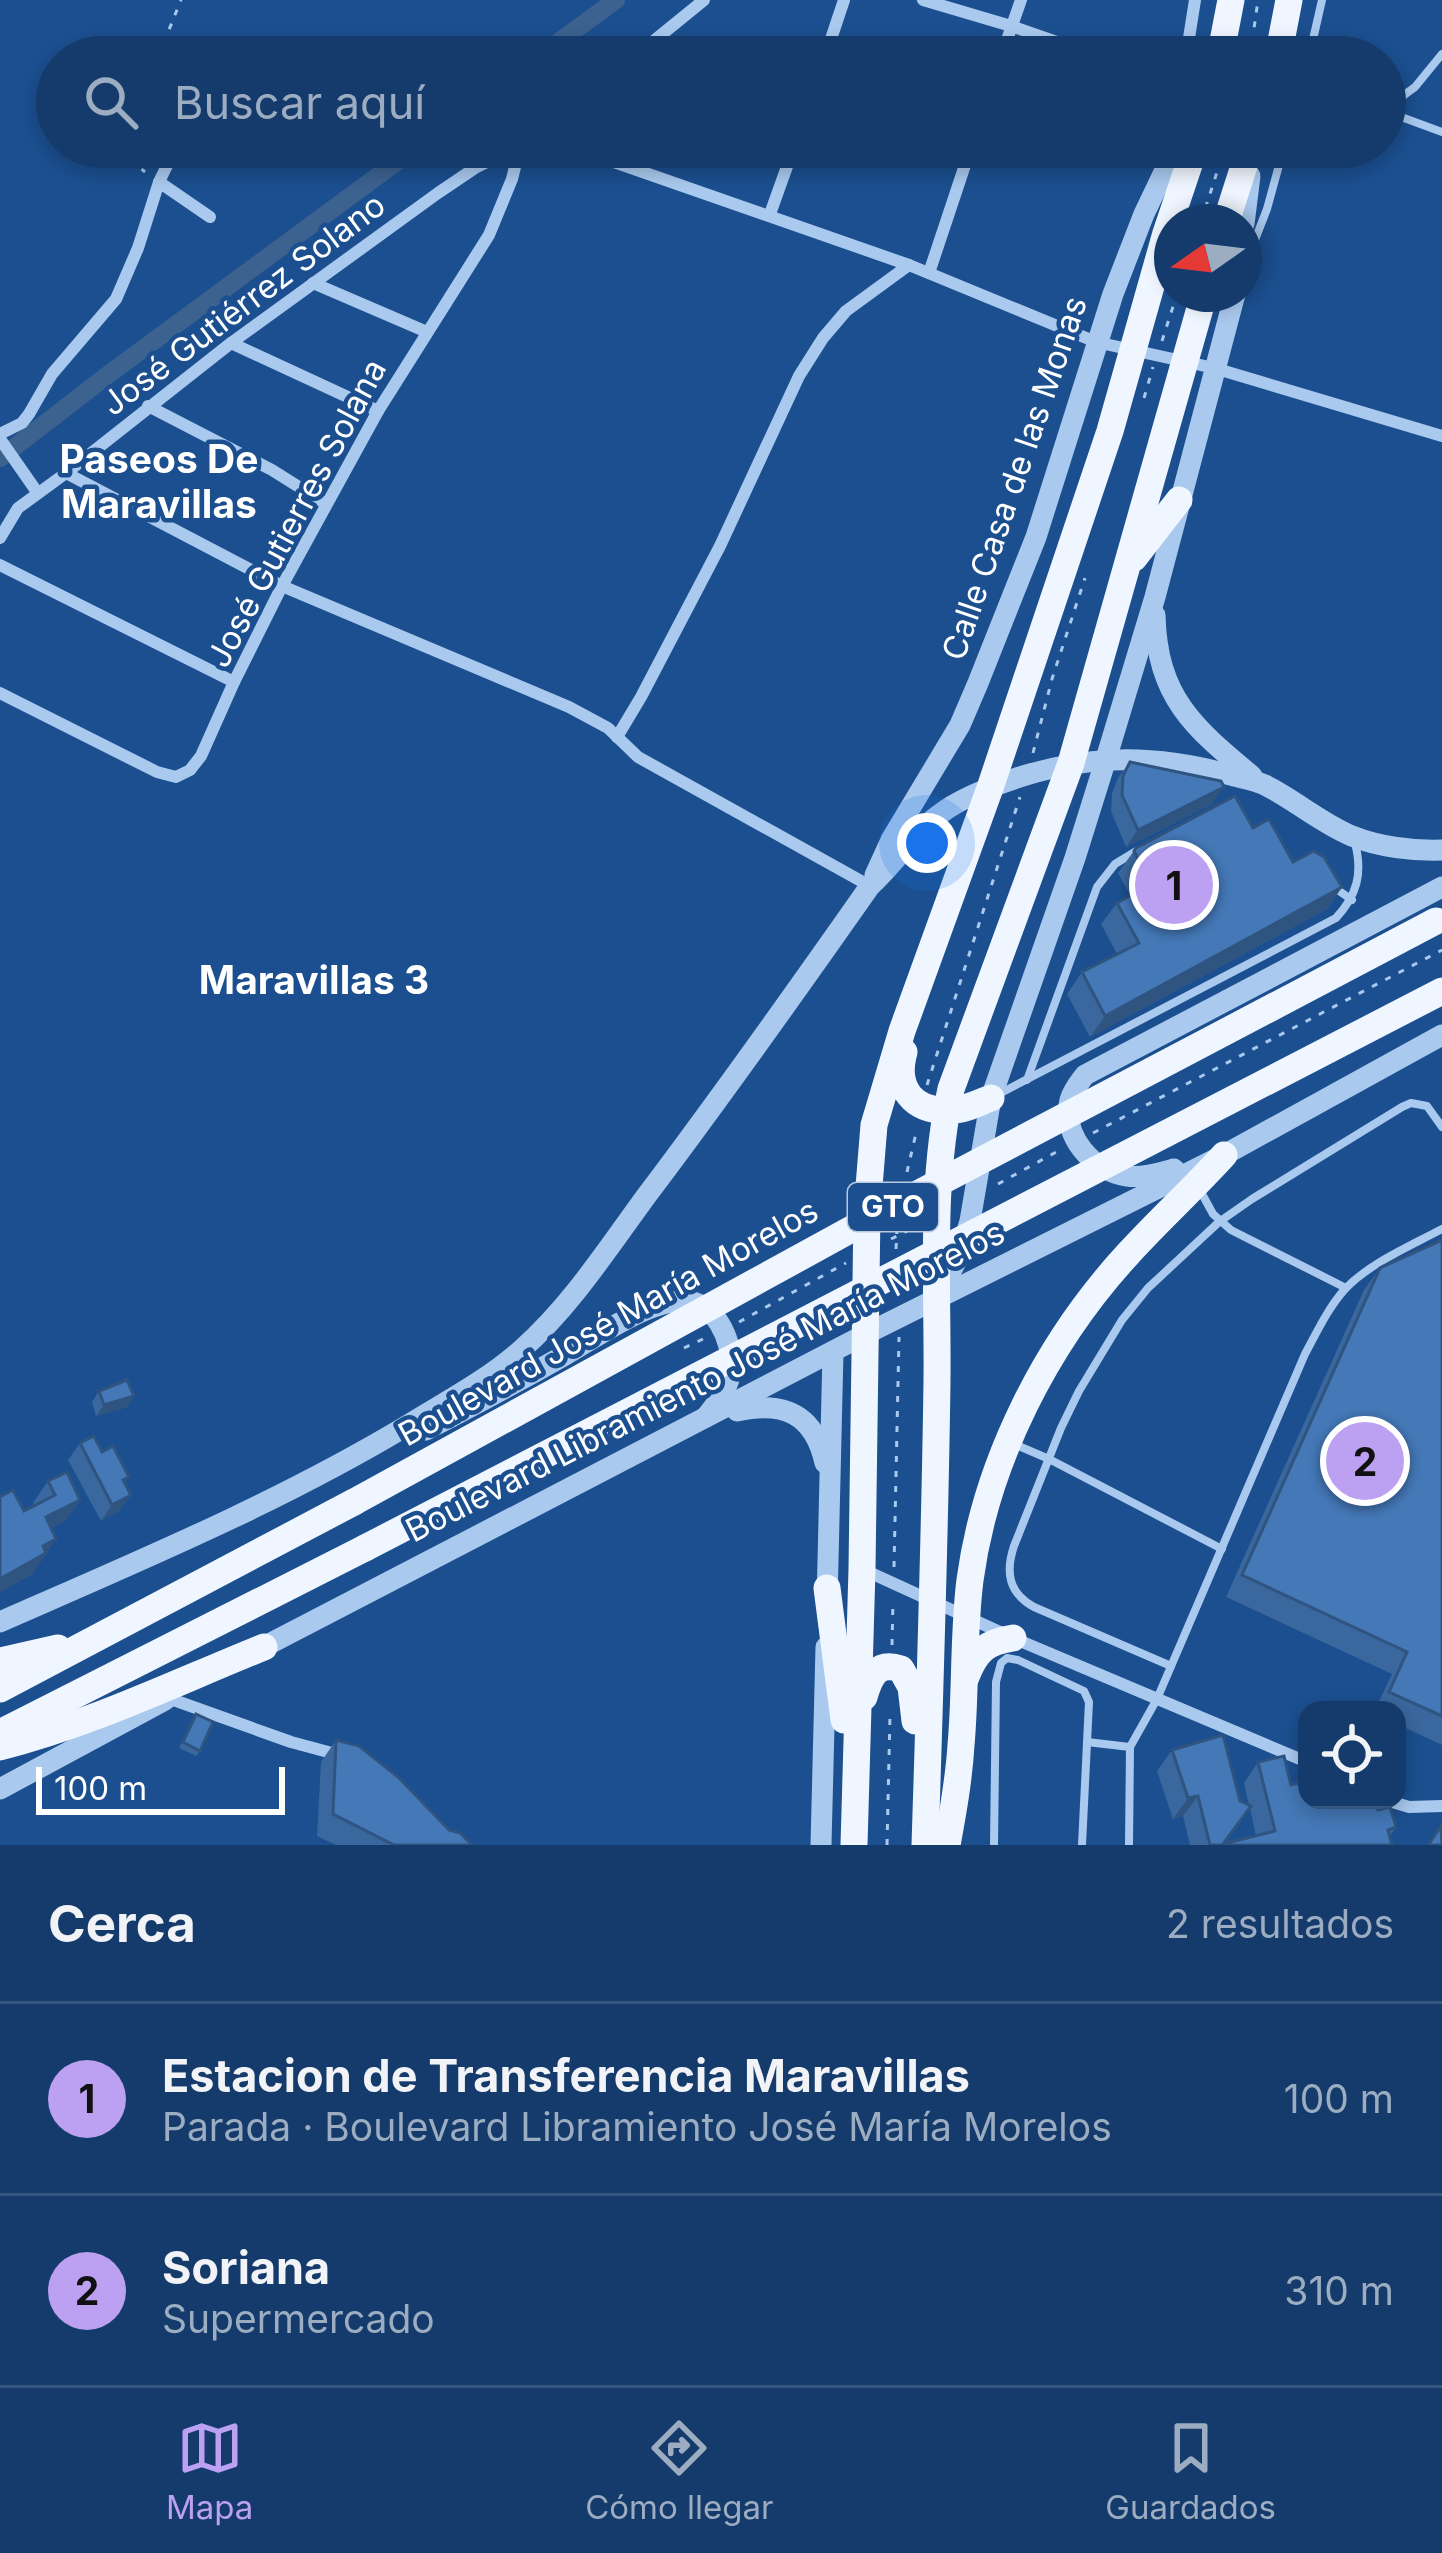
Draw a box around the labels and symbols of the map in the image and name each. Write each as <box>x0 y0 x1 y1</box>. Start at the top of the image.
street label: José Gutiérrez Solano <box>93 184 393 424</box>
north arrow <box>1154 204 1262 312</box>
street label: Calle Casa de las Monas <box>933 291 1095 665</box>
street label: José Gutierres Solana <box>198 352 394 674</box>
district label: Paseos De Maravillas <box>60 435 258 527</box>
your location <box>897 813 957 873</box>
pin: 1 <box>1135 840 1213 930</box>
district label: Maravillas 3 <box>199 956 429 1003</box>
road number: GTO <box>848 1183 938 1231</box>
street label: Boulevard José María Morelos <box>391 1190 825 1454</box>
street label: Boulevard Libramiento José María Morelos <box>399 1212 1011 1550</box>
pin: 2 <box>1326 1416 1404 1506</box>
scale bar <box>36 1761 285 1814</box>

